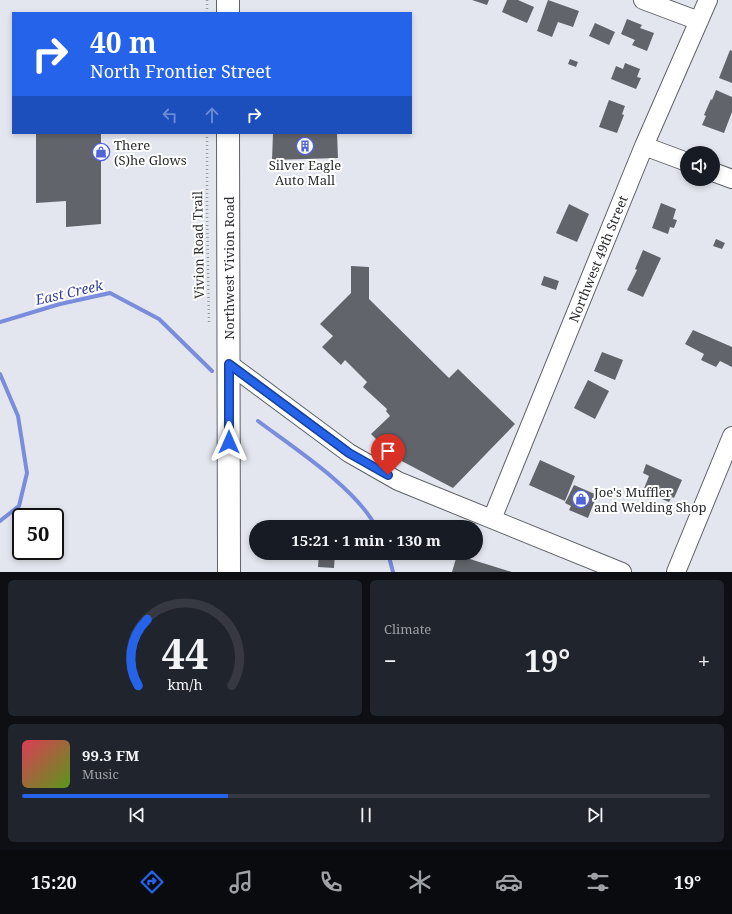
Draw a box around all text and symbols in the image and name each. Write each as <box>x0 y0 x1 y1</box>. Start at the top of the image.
text: 40 m <box>90 23 157 61</box>
icon: right <box>24 28 76 80</box>
text: North Frontier Street <box>90 59 271 83</box>
icon: left <box>159 104 181 126</box>
icon: ahead <box>201 104 223 126</box>
icon: right <box>243 104 265 126</box>
place label: There (S)he Glows <box>114 136 187 169</box>
building icon: Silver Eagle Auto Mall <box>295 136 315 156</box>
shop icon: There (S)he Glows <box>91 142 111 162</box>
map controls <box>680 146 720 186</box>
button: sound <box>680 146 720 186</box>
place label: Silver Eagle Auto Mall <box>269 156 341 189</box>
street label: Vivion Road Trail <box>188 191 208 299</box>
street label: Northwest 49th Street <box>564 192 632 325</box>
street label: Northwest Vivion Road <box>220 196 238 340</box>
water label: East Creek <box>32 275 106 309</box>
position arrow <box>208 421 250 463</box>
pin <box>371 434 405 475</box>
icon: arrive <box>377 440 399 462</box>
place label: Joe's Muffler and Welding Shop <box>593 483 707 516</box>
shop icon: Joe's Muffler and Welding Shop <box>571 489 591 509</box>
speed limit sign: 50 <box>12 508 64 560</box>
text: 15:21 · 1 min · 130 m <box>291 530 441 550</box>
text: Climate <box>384 620 431 638</box>
text: 44 <box>161 625 209 681</box>
text: 19° <box>524 640 570 681</box>
text: − <box>384 645 397 675</box>
text: + <box>698 645 710 675</box>
text: km/h <box>167 675 203 694</box>
text: 99.3 FM <box>82 745 139 765</box>
text: Music <box>82 765 119 783</box>
icon: previous <box>126 804 148 826</box>
icon: pause <box>355 804 377 826</box>
icon: next <box>584 804 606 826</box>
icon: directions <box>138 868 166 896</box>
icon: music <box>227 868 255 896</box>
icon: phone <box>317 868 345 896</box>
icon: climate <box>406 868 434 896</box>
icon: car <box>495 868 523 896</box>
icon: filters <box>584 868 612 896</box>
text: 15:20 <box>31 870 77 894</box>
text: 19° <box>674 870 701 894</box>

